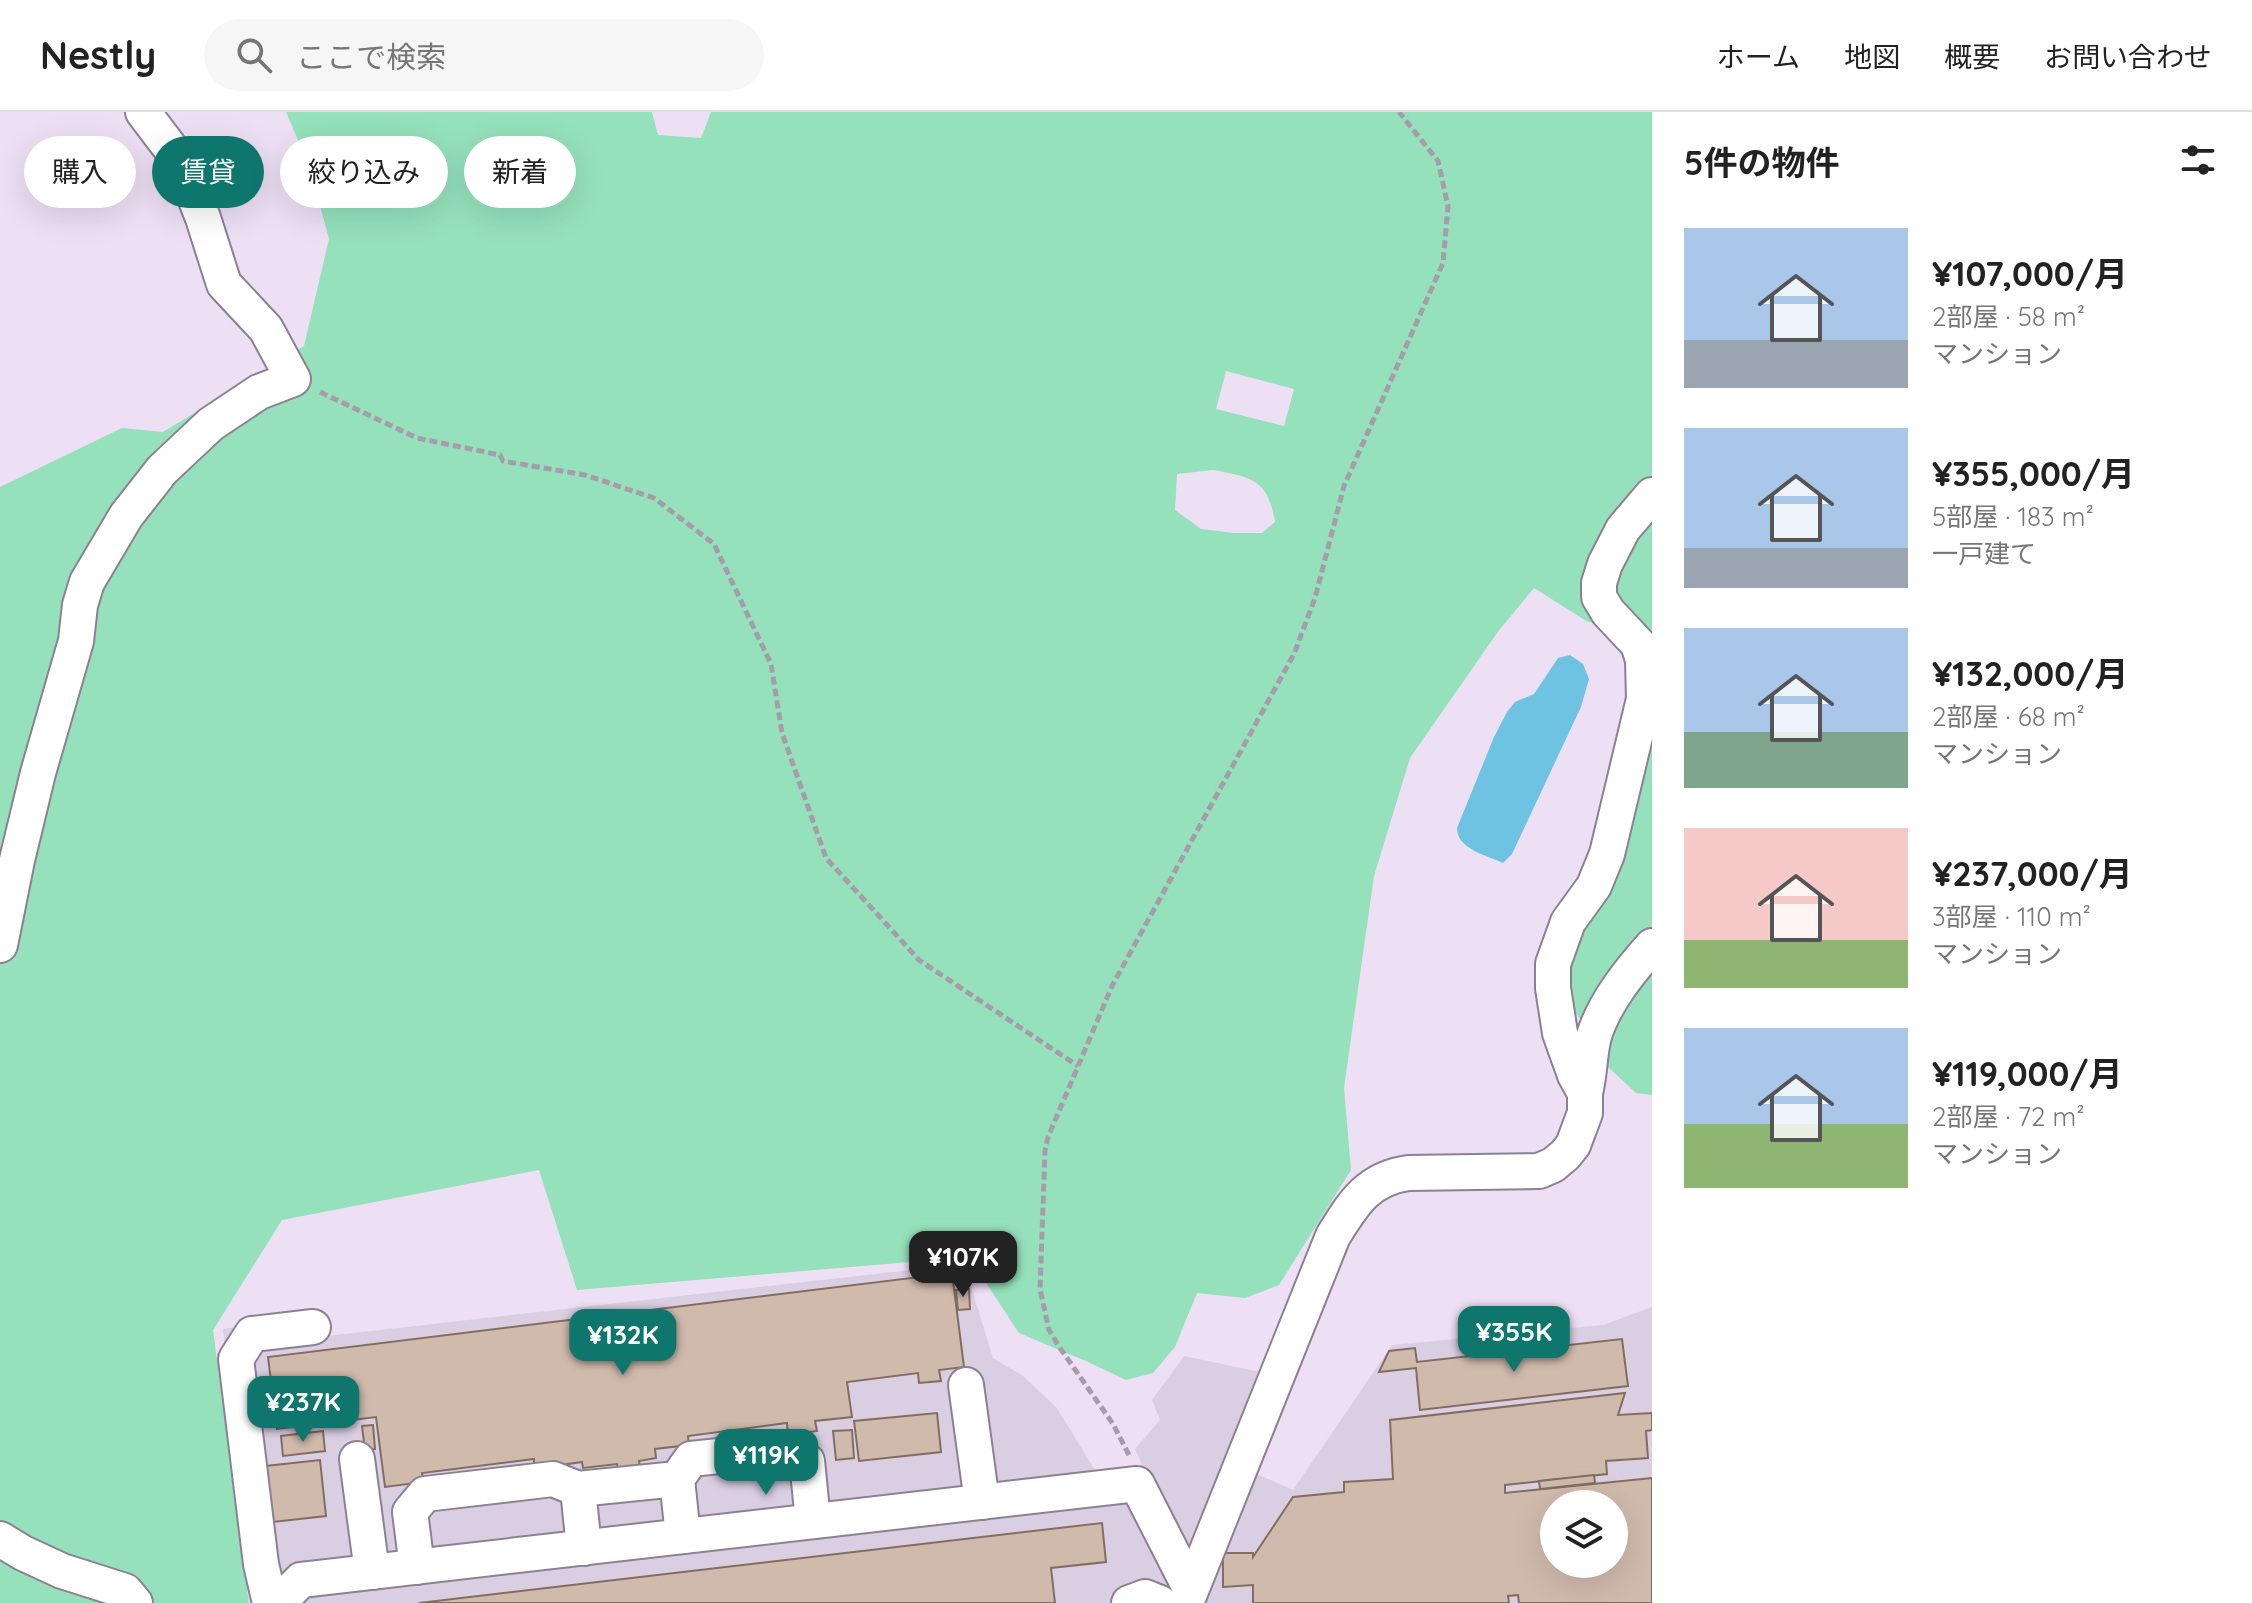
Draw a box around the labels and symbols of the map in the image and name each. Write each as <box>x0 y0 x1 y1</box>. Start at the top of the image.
pin: ¥107K <box>907 1231 1019 1299</box>
pin: ¥355K <box>1458 1306 1570 1374</box>
pin: ¥132K <box>567 1309 679 1377</box>
pin: ¥237K <box>247 1376 359 1444</box>
pin: ¥119K <box>710 1429 822 1497</box>

